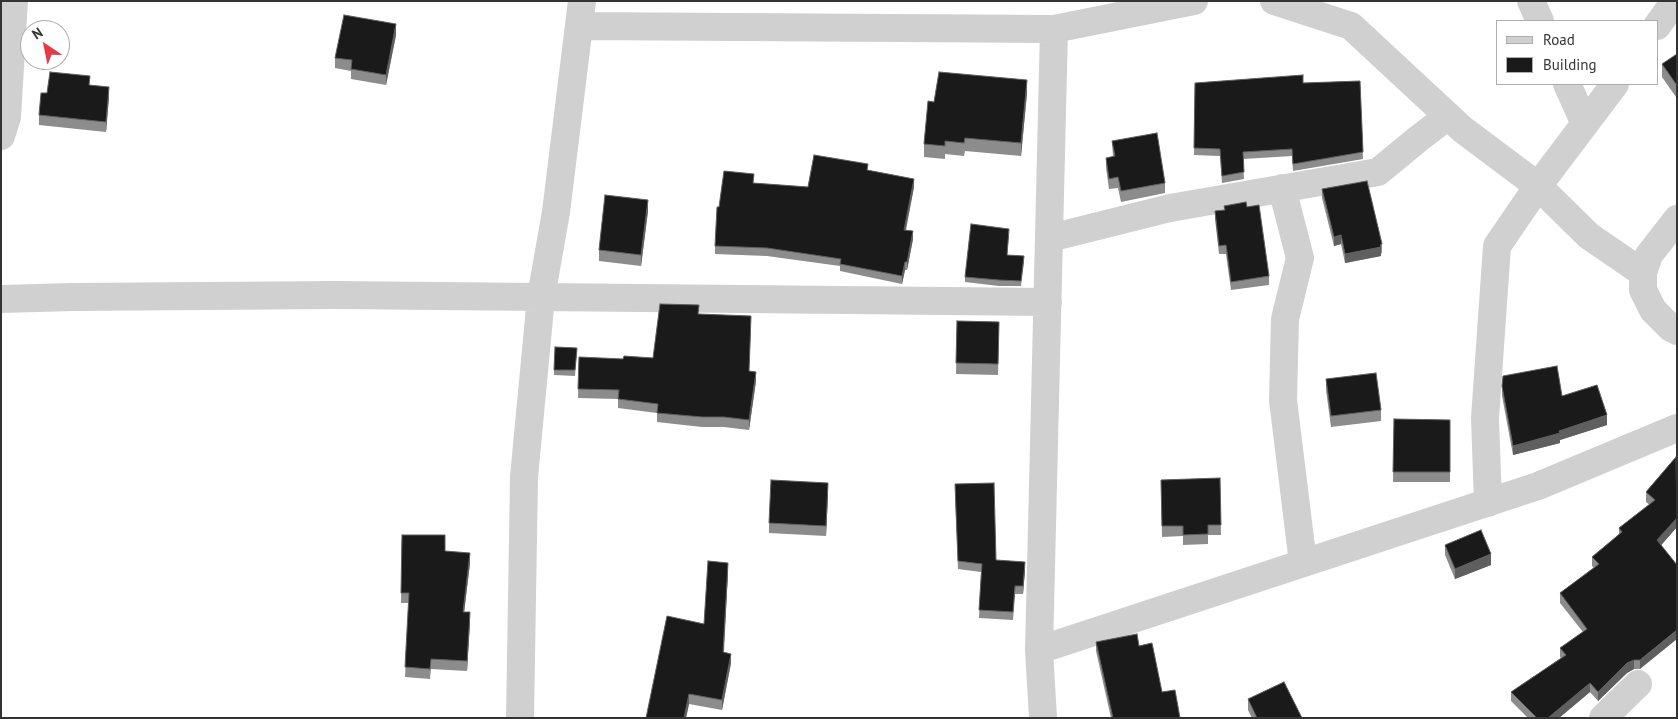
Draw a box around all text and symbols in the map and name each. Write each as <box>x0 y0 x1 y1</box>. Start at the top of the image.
north arrow <box>20 20 70 70</box>
legend <box>1496 20 1658 85</box>
text: N <box>28 23 46 43</box>
text: Road <box>1543 30 1575 49</box>
text: Building <box>1543 55 1597 74</box>

